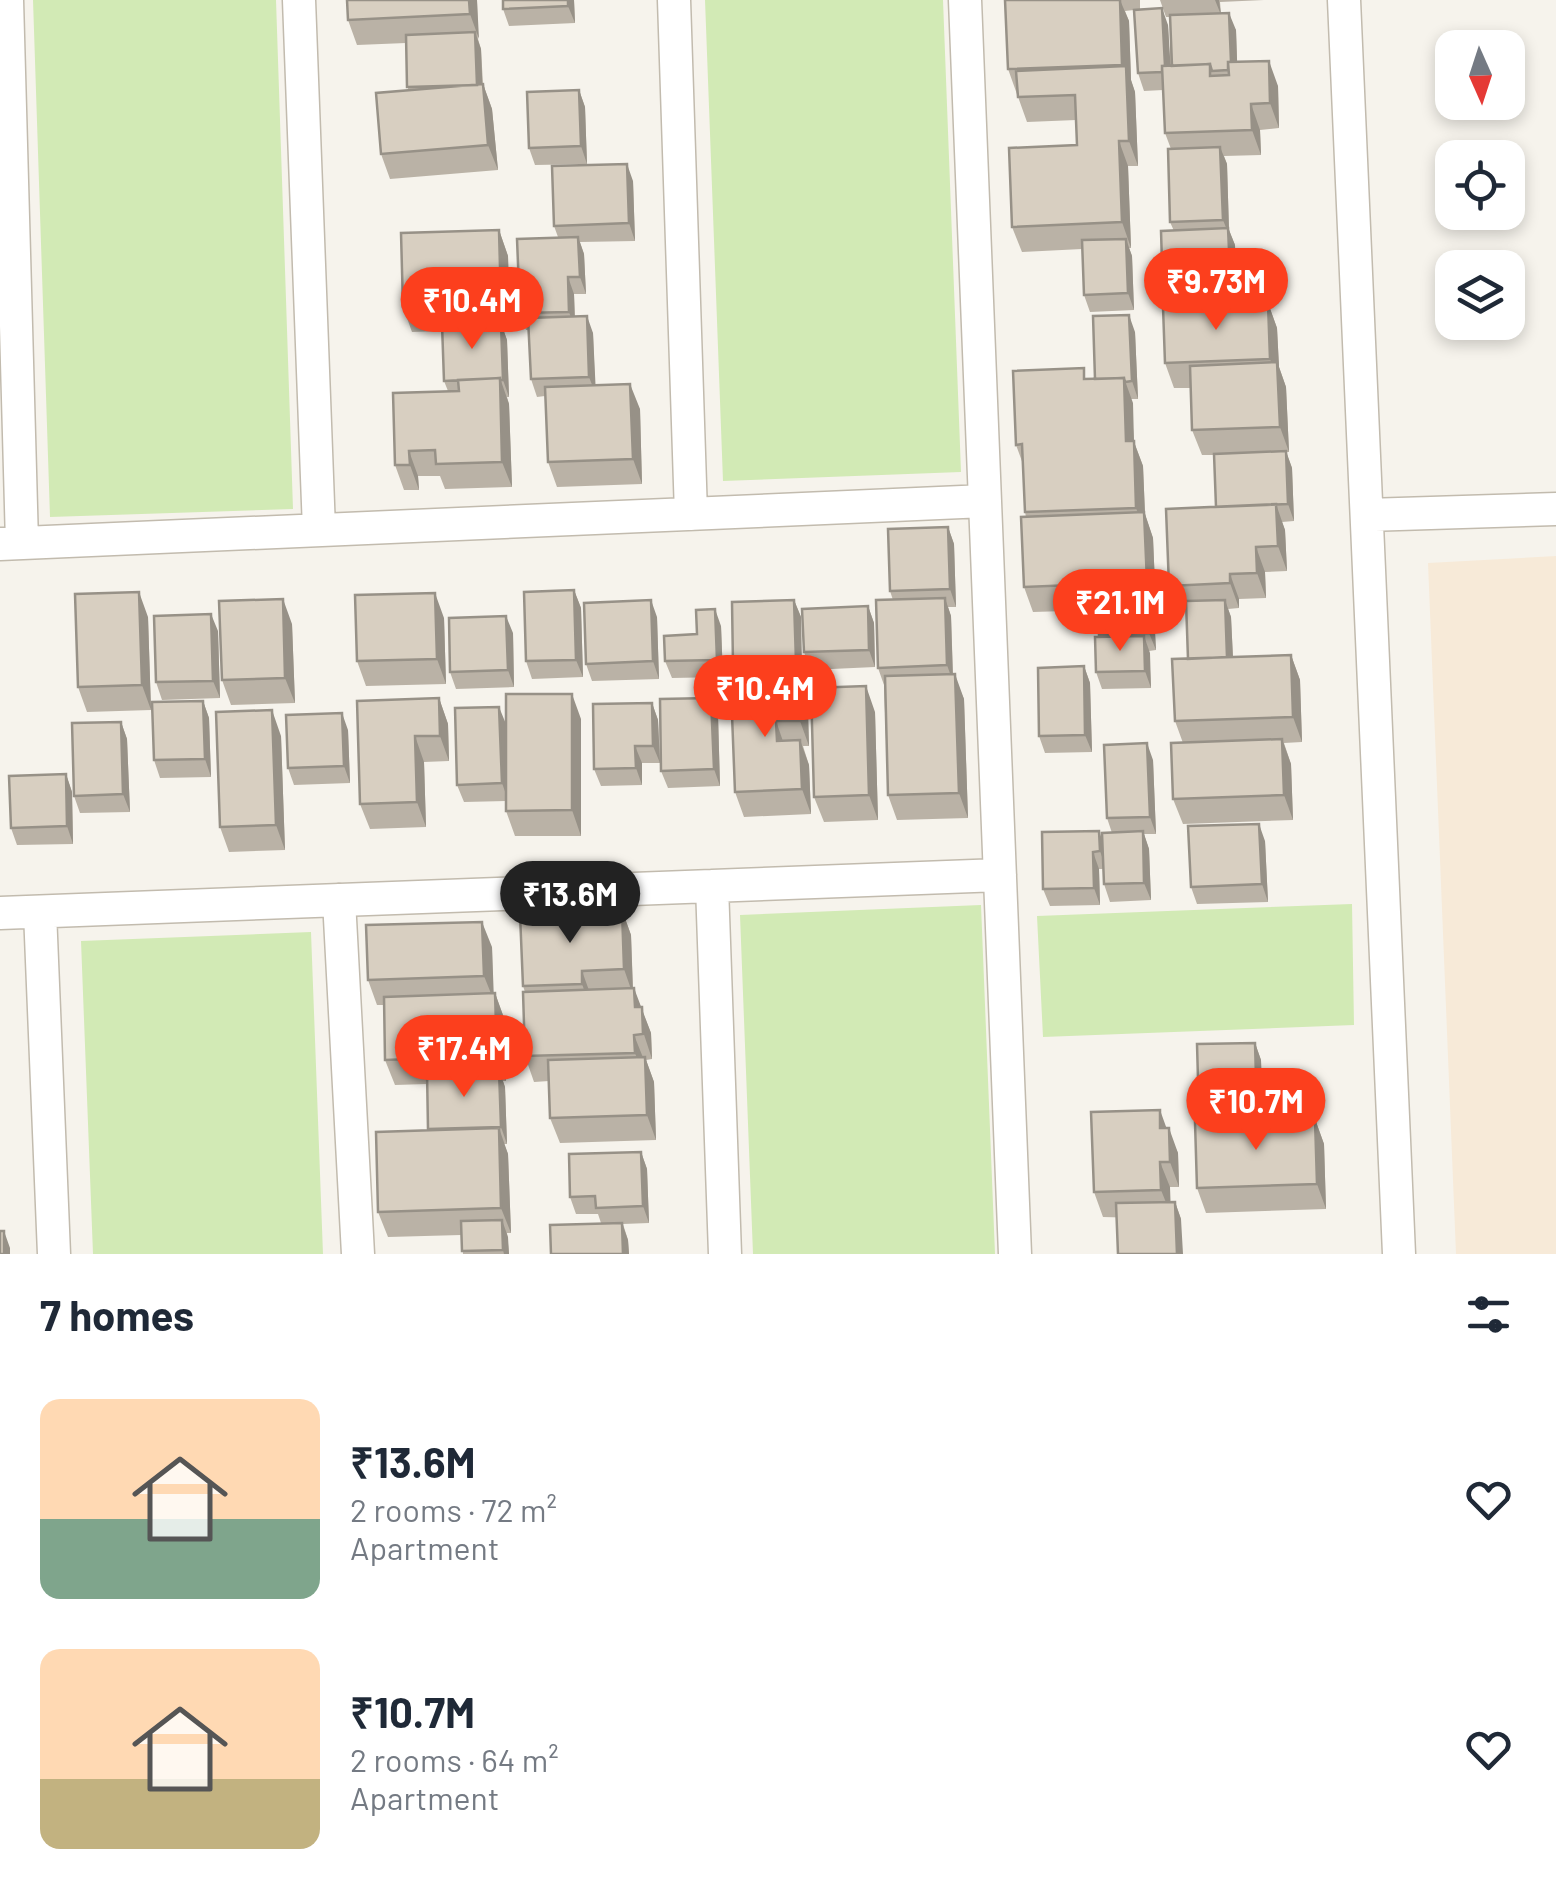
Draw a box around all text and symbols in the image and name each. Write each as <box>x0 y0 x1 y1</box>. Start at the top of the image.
north arrow <box>1435 30 1525 120</box>
map controls <box>1435 30 1525 340</box>
button: locate <box>1435 140 1525 230</box>
pin: ₹9.73M <box>1135 248 1297 333</box>
button: layers <box>1435 250 1525 340</box>
text: ₹9.73M <box>1166 261 1266 299</box>
pin: ₹10.4M <box>391 267 553 352</box>
text: ₹10.4M <box>423 280 521 318</box>
pin: ₹21.1M <box>1039 569 1201 654</box>
text: ₹21.1M <box>1075 582 1165 620</box>
pin: ₹10.4M <box>684 655 846 740</box>
text: ₹10.4M <box>716 668 814 706</box>
pin: ₹13.6M <box>489 861 651 946</box>
text: ₹13.6M <box>522 874 618 912</box>
pin: ₹17.4M <box>383 1015 545 1100</box>
text: ₹17.4M <box>417 1028 511 1066</box>
pin: ₹10.7M <box>1175 1068 1337 1153</box>
text: ₹10.7M <box>1208 1081 1304 1119</box>
icon: filters <box>1461 1287 1516 1342</box>
text: 7 homes <box>40 1289 194 1339</box>
text: ₹13.6M <box>350 1436 476 1486</box>
icon: home <box>120 1439 240 1559</box>
icon: heart <box>1461 1472 1516 1527</box>
text: 2 rooms · 72 m² <box>350 1490 557 1528</box>
text: Apartment <box>350 1528 499 1566</box>
text: ₹10.7M <box>350 1686 475 1736</box>
icon: home <box>120 1689 240 1809</box>
icon: heart <box>1461 1722 1516 1777</box>
text: 2 rooms · 64 m² <box>350 1740 559 1778</box>
text: Apartment <box>350 1778 499 1816</box>

